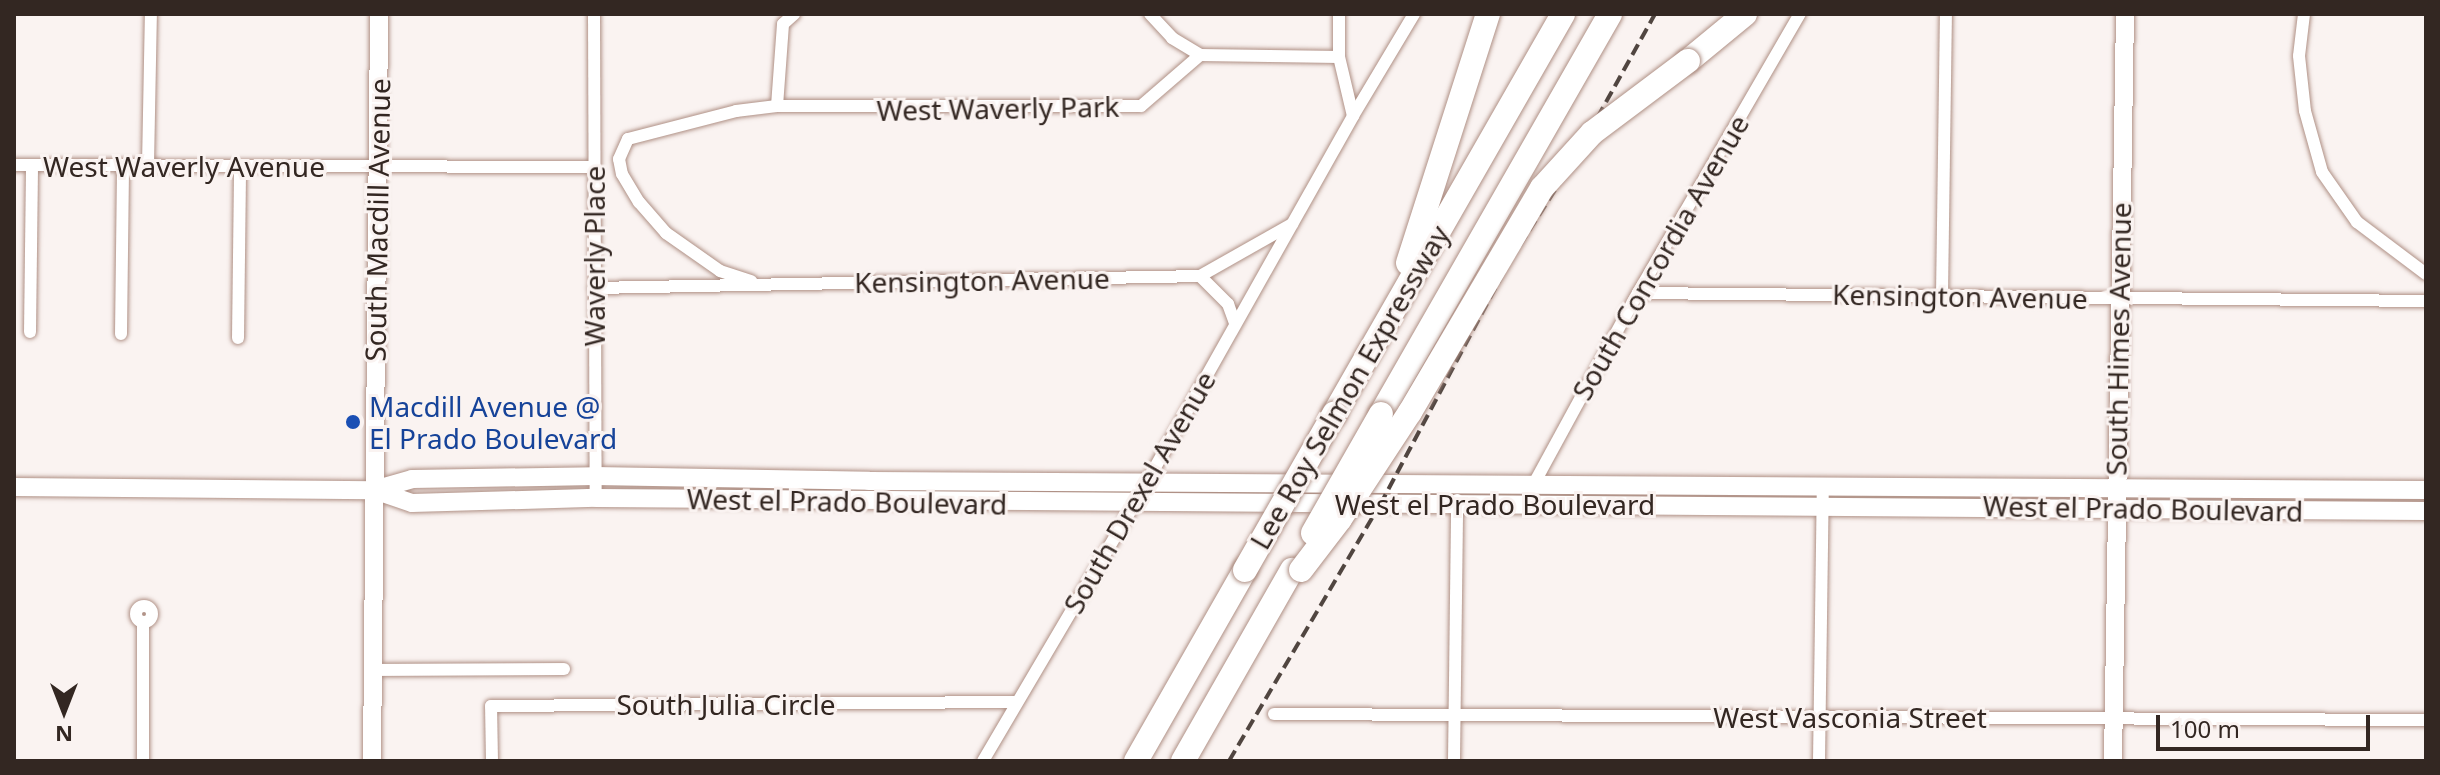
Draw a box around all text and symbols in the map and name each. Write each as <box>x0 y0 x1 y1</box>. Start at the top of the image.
street label: South Macdill Avenue <box>358 78 396 362</box>
street label: West Waverly Park <box>876 89 1120 127</box>
street label: South Concordia Avenue <box>1565 109 1755 405</box>
street label: West Waverly Avenue <box>43 149 325 183</box>
street label: Waverly Place <box>577 166 611 346</box>
street label: South Himes Avenue <box>2099 202 2137 476</box>
street label: Lee Roy Selmon Expressway <box>1242 219 1456 555</box>
street label: Kensington Avenue <box>854 261 1110 299</box>
street label: Kensington Avenue <box>1832 277 2088 315</box>
street label: South Drexel Avenue <box>1056 365 1222 619</box>
place label: Macdill Avenue @ El Prado Boulevard <box>369 389 617 455</box>
marker: Macdill Avenue @ El Prado Boulevard <box>344 413 362 431</box>
street label: West el Prado Boulevard <box>686 481 1008 521</box>
street label: West el Prado Boulevard <box>1335 487 1655 521</box>
street label: West el Prado Boulevard <box>1982 488 2304 528</box>
north arrow <box>24 671 104 751</box>
street label: South Julia Circle <box>616 687 836 721</box>
scale bar <box>2160 699 2374 749</box>
street label: West Vasconia Street <box>1713 700 1987 734</box>
text: 100 m <box>2170 712 2240 745</box>
text: N <box>55 720 73 750</box>

